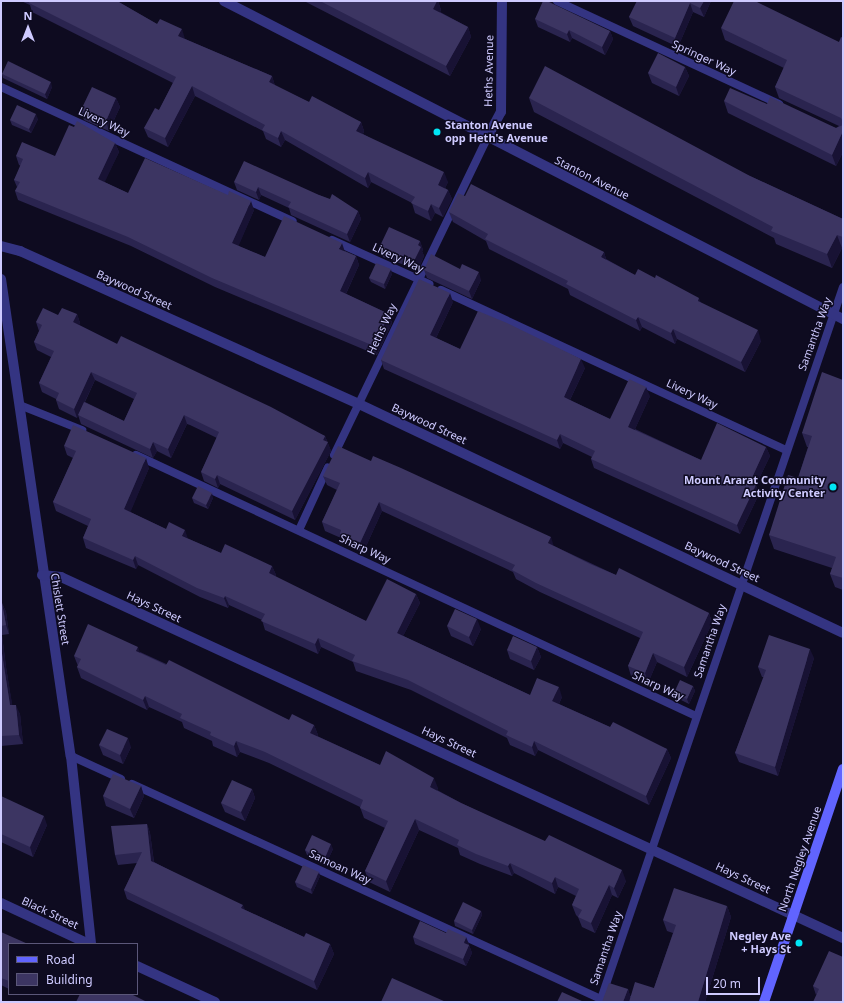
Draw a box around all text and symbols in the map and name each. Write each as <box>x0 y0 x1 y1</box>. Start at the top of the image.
north arrow <box>8 8 48 48</box>
text: N <box>24 8 32 23</box>
street label: Heths Avenue <box>482 35 496 107</box>
street label: Springer Way <box>670 37 738 79</box>
street label: Livery Way <box>76 104 132 140</box>
place label: Stanton Avenue opp Heth's Avenue <box>445 119 548 145</box>
marker: Stanton Avenue opp Heth's Avenue <box>432 127 442 137</box>
street label: Stanton Avenue <box>553 154 631 202</box>
street label: Livery Way <box>370 240 426 276</box>
street label: Baywood Street <box>94 267 174 313</box>
street label: Samantha Way <box>796 296 834 372</box>
street label: Heths Way <box>364 301 400 357</box>
street label: Livery Way <box>664 376 720 412</box>
street label: Baywood Street <box>389 401 469 447</box>
place label: Mount Ararat Community Activity Center <box>684 474 825 500</box>
marker: Mount Ararat Community Activity Center <box>828 482 838 492</box>
street label: Sharp Way <box>337 531 393 567</box>
street label: Baywood Street <box>682 539 762 585</box>
street label: Chislett Street <box>48 572 72 646</box>
street label: Hays Street <box>125 589 183 625</box>
street label: Samantha Way <box>691 602 729 680</box>
street label: Sharp Way <box>630 668 686 704</box>
street label: Hays Street <box>420 724 478 760</box>
street label: North Negley Avenue <box>776 805 824 913</box>
street label: Samoan Way <box>307 847 373 887</box>
street label: Hays Street <box>714 860 772 896</box>
street label: Black Street <box>20 894 80 932</box>
street label: Samantha Way <box>587 909 625 987</box>
place label: Negley Ave + Hays St <box>729 930 791 956</box>
marker: Negley Ave + Hays St <box>794 938 804 948</box>
legend <box>8 943 138 995</box>
text: Road <box>46 951 75 968</box>
scale bar <box>708 969 762 995</box>
text: Building <box>46 971 93 988</box>
text: 20 m <box>713 975 741 992</box>

